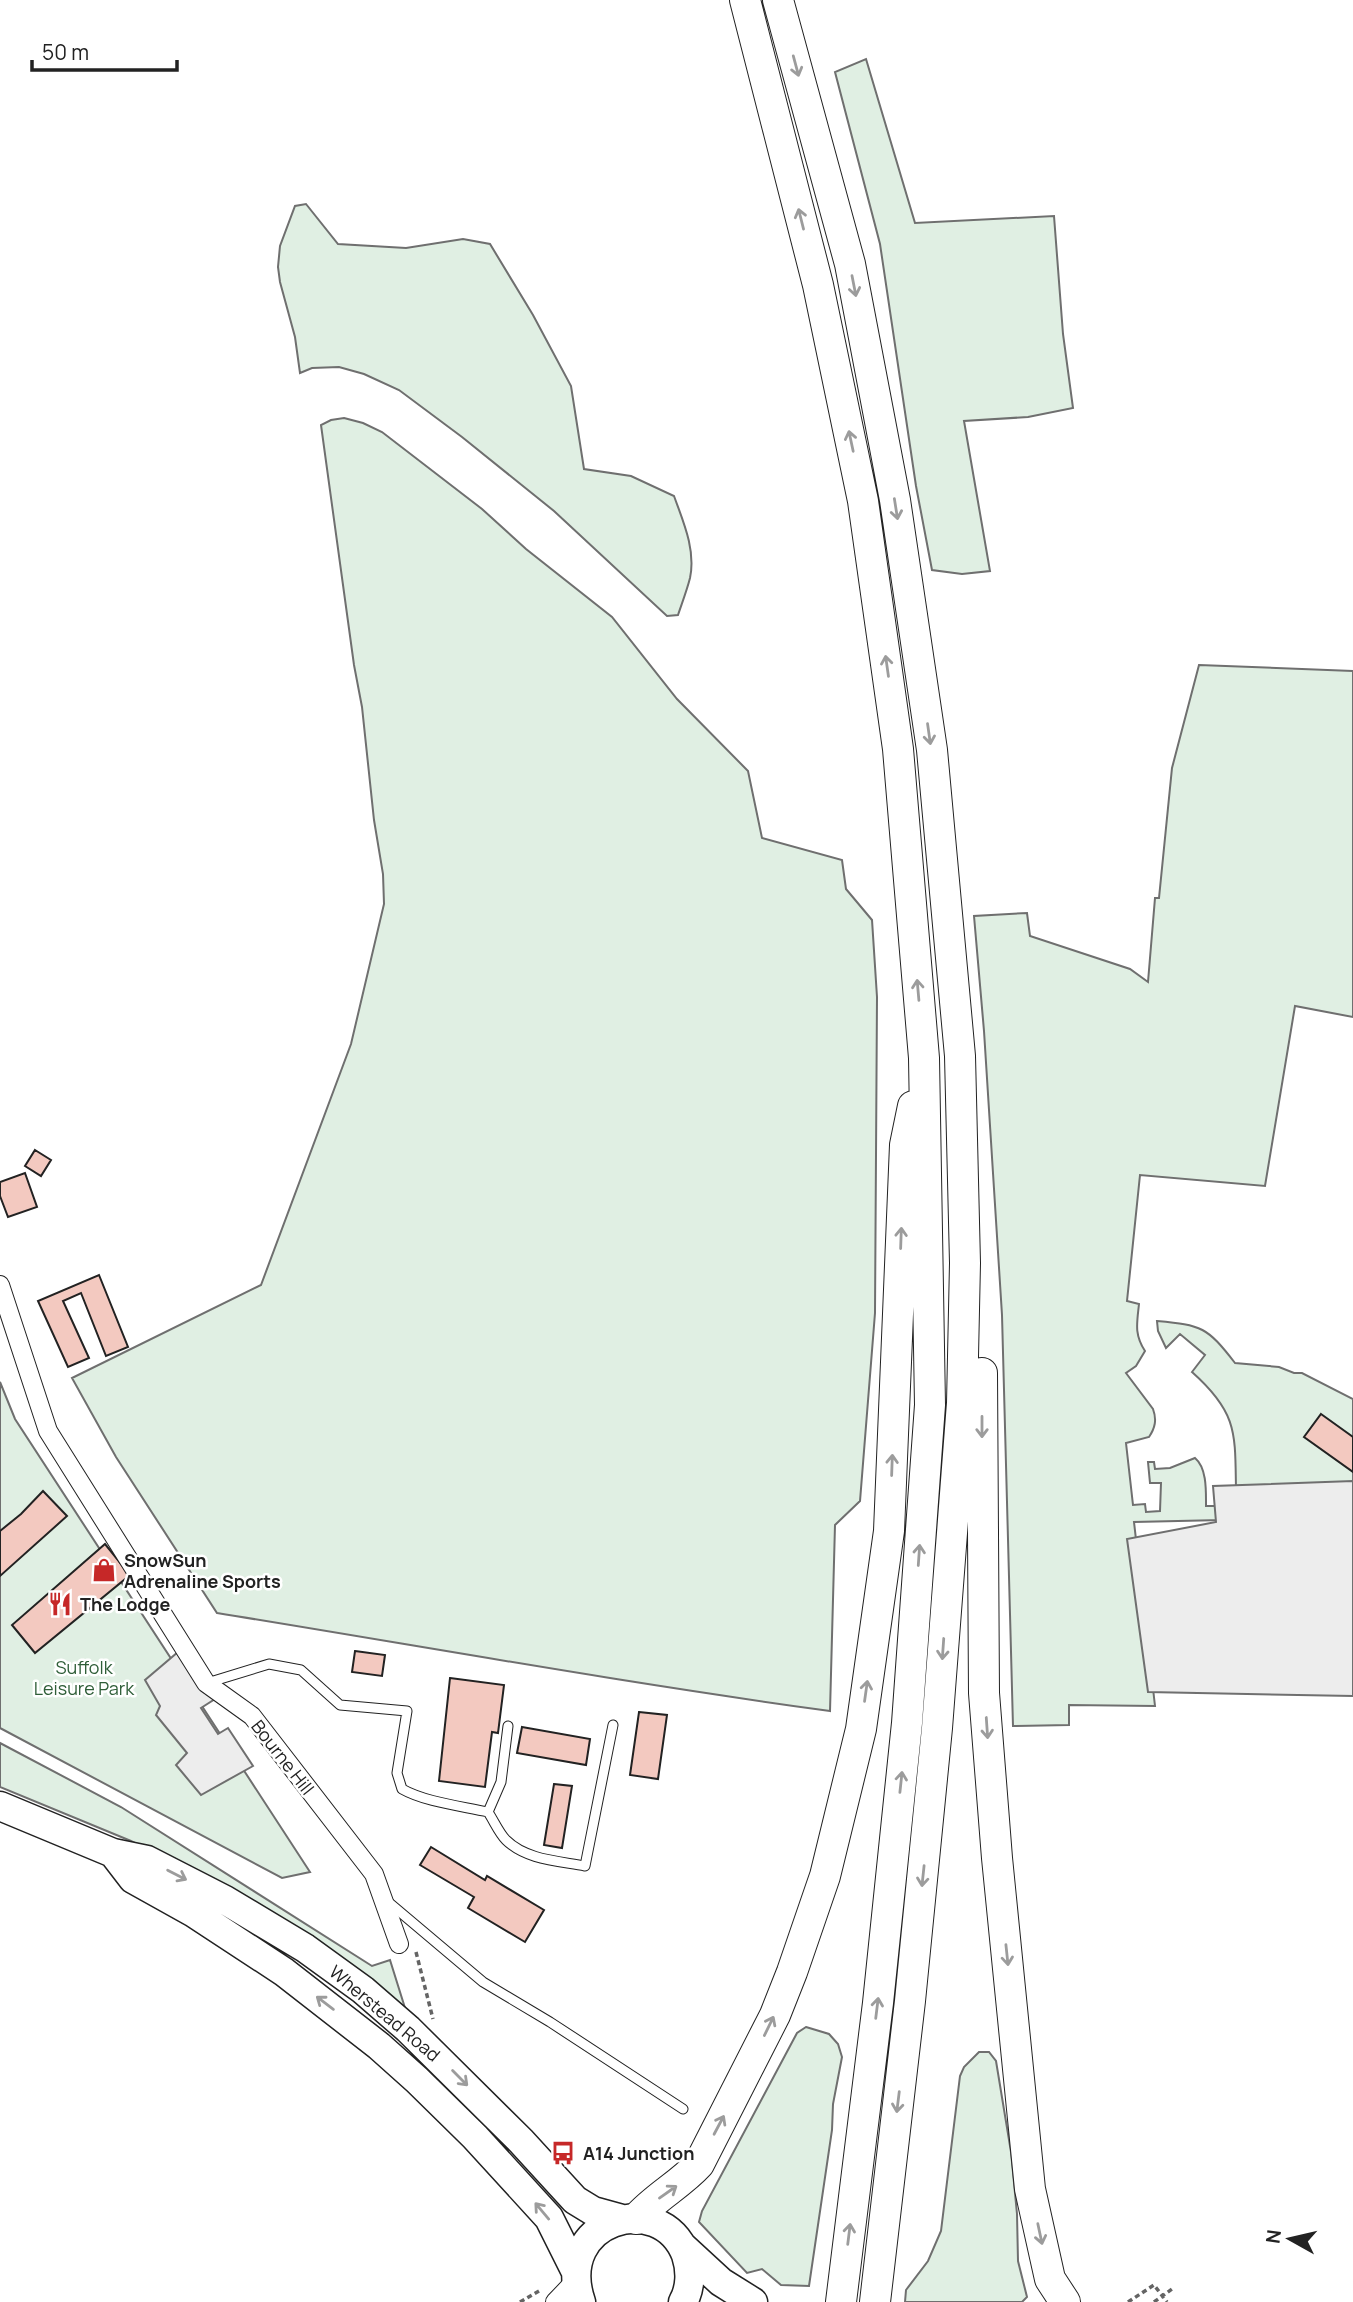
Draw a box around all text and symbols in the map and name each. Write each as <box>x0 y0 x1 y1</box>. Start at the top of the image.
scale bar <box>32 28 177 72</box>
text: 50 m <box>42 38 89 66</box>
one-way arrow <box>790 54 803 77</box>
one-way arrow <box>794 208 807 231</box>
one-way arrow <box>848 274 861 297</box>
one-way arrow <box>843 430 857 453</box>
one-way arrow <box>890 497 903 520</box>
one-way arrow <box>880 655 893 678</box>
one-way arrow <box>923 722 936 745</box>
one-way arrow <box>912 979 925 1001</box>
one-way arrow <box>894 1227 907 1250</box>
one-way arrow <box>975 1416 989 1439</box>
one-way arrow <box>885 1454 899 1477</box>
one-way arrow <box>913 1545 926 1567</box>
place label: SnowSun Adrenaline Sports <box>124 1548 281 1593</box>
shop icon: SnowSun Adrenaline Sports <box>90 1556 118 1584</box>
restaurant icon: The Lodge <box>46 1590 74 1618</box>
place label: The Lodge <box>80 1592 171 1616</box>
one-way arrow <box>936 1637 949 1660</box>
park label: Suffolk Leisure Park <box>34 1655 135 1700</box>
one-way arrow <box>860 1680 873 1703</box>
street label: Bourne Hill <box>246 1715 320 1799</box>
one-way arrow <box>981 1716 994 1739</box>
one-way arrow <box>895 1771 908 1794</box>
one-way arrow <box>916 1864 929 1887</box>
one-way arrow <box>166 1869 187 1883</box>
one-way arrow <box>1001 1943 1014 1966</box>
street label: Wherstead Road <box>325 1960 445 2066</box>
one-way arrow <box>317 1996 335 2011</box>
one-way arrow <box>871 1998 884 2020</box>
one-way arrow <box>763 2016 777 2037</box>
one-way arrow <box>451 2070 468 2087</box>
one-way arrow <box>892 2090 905 2113</box>
one-way arrow <box>712 2116 726 2136</box>
bus stop icon: A14 Junction <box>549 2139 577 2167</box>
place label: A14 Junction <box>583 2141 694 2165</box>
one-way arrow <box>658 2185 677 2199</box>
one-way arrow <box>534 2202 550 2220</box>
north arrow <box>1255 2204 1325 2274</box>
one-way arrow <box>1034 2222 1047 2245</box>
one-way arrow <box>843 2223 856 2246</box>
text: N <box>1259 2228 1287 2245</box>

